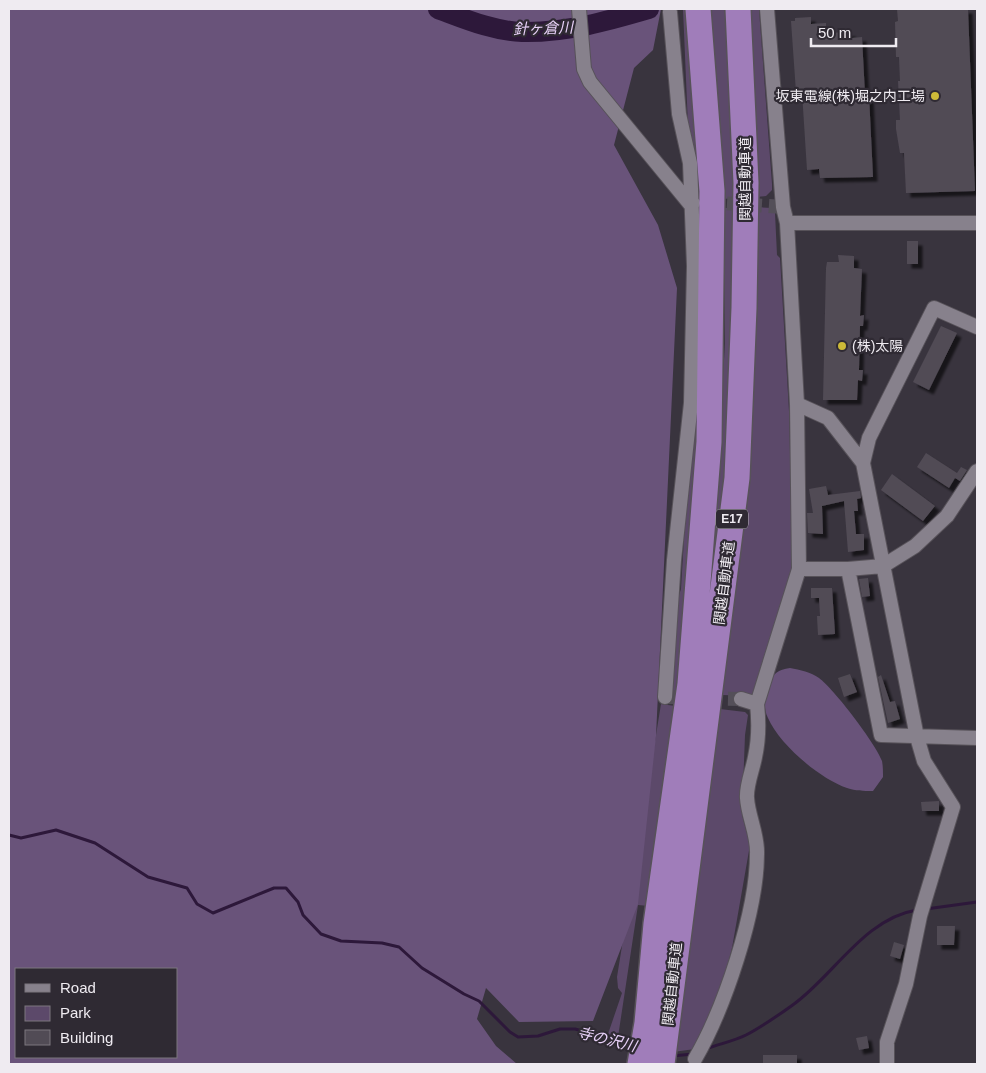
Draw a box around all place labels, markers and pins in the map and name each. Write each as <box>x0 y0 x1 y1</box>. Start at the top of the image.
place label: 坂東電線(株)堀之内工場 <box>776 88 925 104</box>
marker: 坂東電線(株)堀之内工場 <box>929 90 941 102</box>
place label: (株)太陽 <box>852 338 903 354</box>
marker: (株)太陽 <box>836 340 848 352</box>

